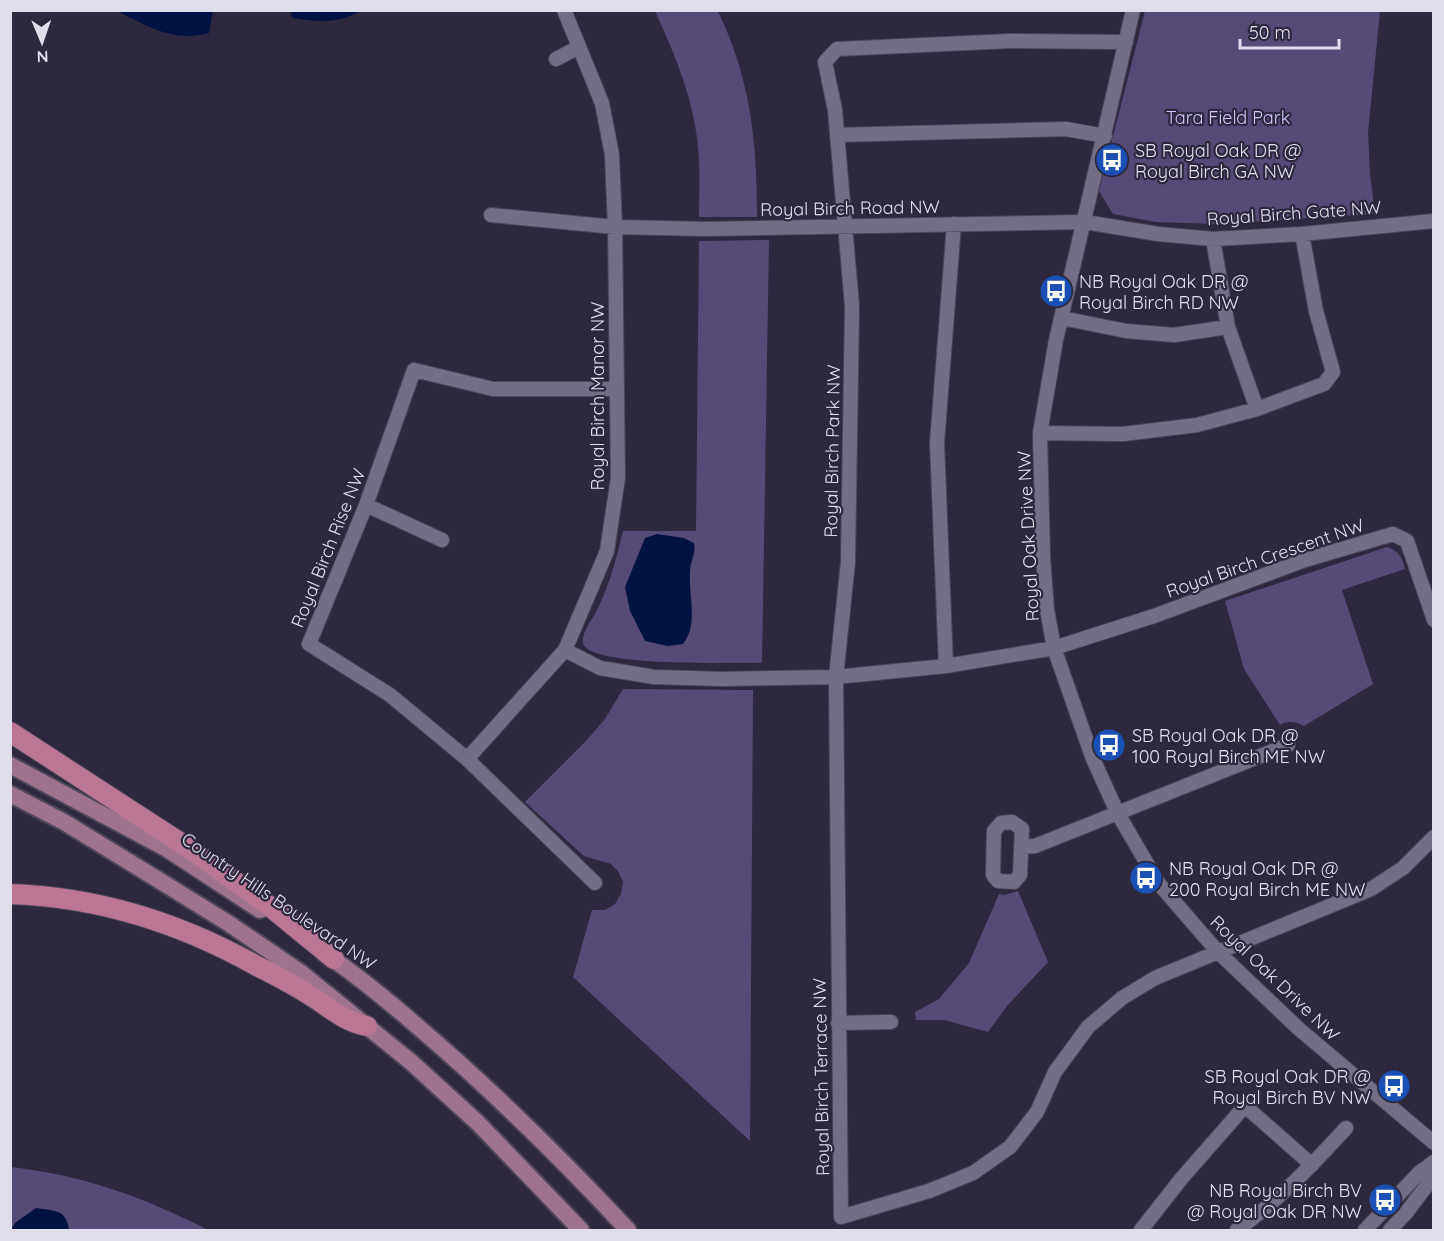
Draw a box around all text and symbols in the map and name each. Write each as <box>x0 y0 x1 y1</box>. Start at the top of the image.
north arrow <box>12 12 72 72</box>
scale bar <box>1240 12 1339 50</box>
text: 50 m <box>1249 21 1291 44</box>
text: N <box>36 47 49 67</box>
park label: Tara Field Park <box>1166 106 1290 129</box>
place label: SB Royal Oak DR @ Royal Birch GA NW <box>1135 139 1301 183</box>
bus stop icon: SB Royal Oak DR @ Royal Birch GA NW <box>1094 142 1130 178</box>
street label: Royal Birch Road NW <box>760 195 940 221</box>
street label: Royal Birch Gate NW <box>1206 195 1382 231</box>
place label: NB Royal Oak DR @ Royal Birch RD NW <box>1079 270 1248 314</box>
bus stop icon: NB Royal Oak DR @ Royal Birch RD NW <box>1038 273 1074 309</box>
street label: Royal Birch Manor NW <box>586 302 609 491</box>
street label: Royal Birch Park NW <box>819 364 845 538</box>
street label: Royal Oak Drive NW <box>1012 450 1044 622</box>
street label: Royal Birch Rise NW <box>286 465 370 631</box>
street label: Royal Birch Crescent NW <box>1163 513 1367 603</box>
place label: SB Royal Oak DR @ 100 Royal Birch ME NW <box>1132 724 1325 768</box>
bus stop icon: SB Royal Oak DR @ 100 Royal Birch ME NW <box>1091 727 1127 763</box>
street label: Country Hills Boulevard NW <box>177 827 381 975</box>
place label: NB Royal Oak DR @ 200 Royal Birch ME NW <box>1169 857 1365 901</box>
bus stop icon: NB Royal Oak DR @ 200 Royal Birch ME NW <box>1128 860 1164 896</box>
street label: Royal Oak Drive NW <box>1206 910 1344 1046</box>
street label: Royal Birch Terrace NW <box>808 978 834 1176</box>
place label: SB Royal Oak DR @ Royal Birch BV NW <box>1205 1065 1371 1109</box>
bus stop icon: SB Royal Oak DR @ Royal Birch BV NW <box>1376 1068 1412 1104</box>
place label: NB Royal Birch BV @ Royal Oak DR NW <box>1187 1179 1362 1223</box>
bus stop icon: NB Royal Birch BV @ Royal Oak DR NW <box>1367 1182 1403 1218</box>

